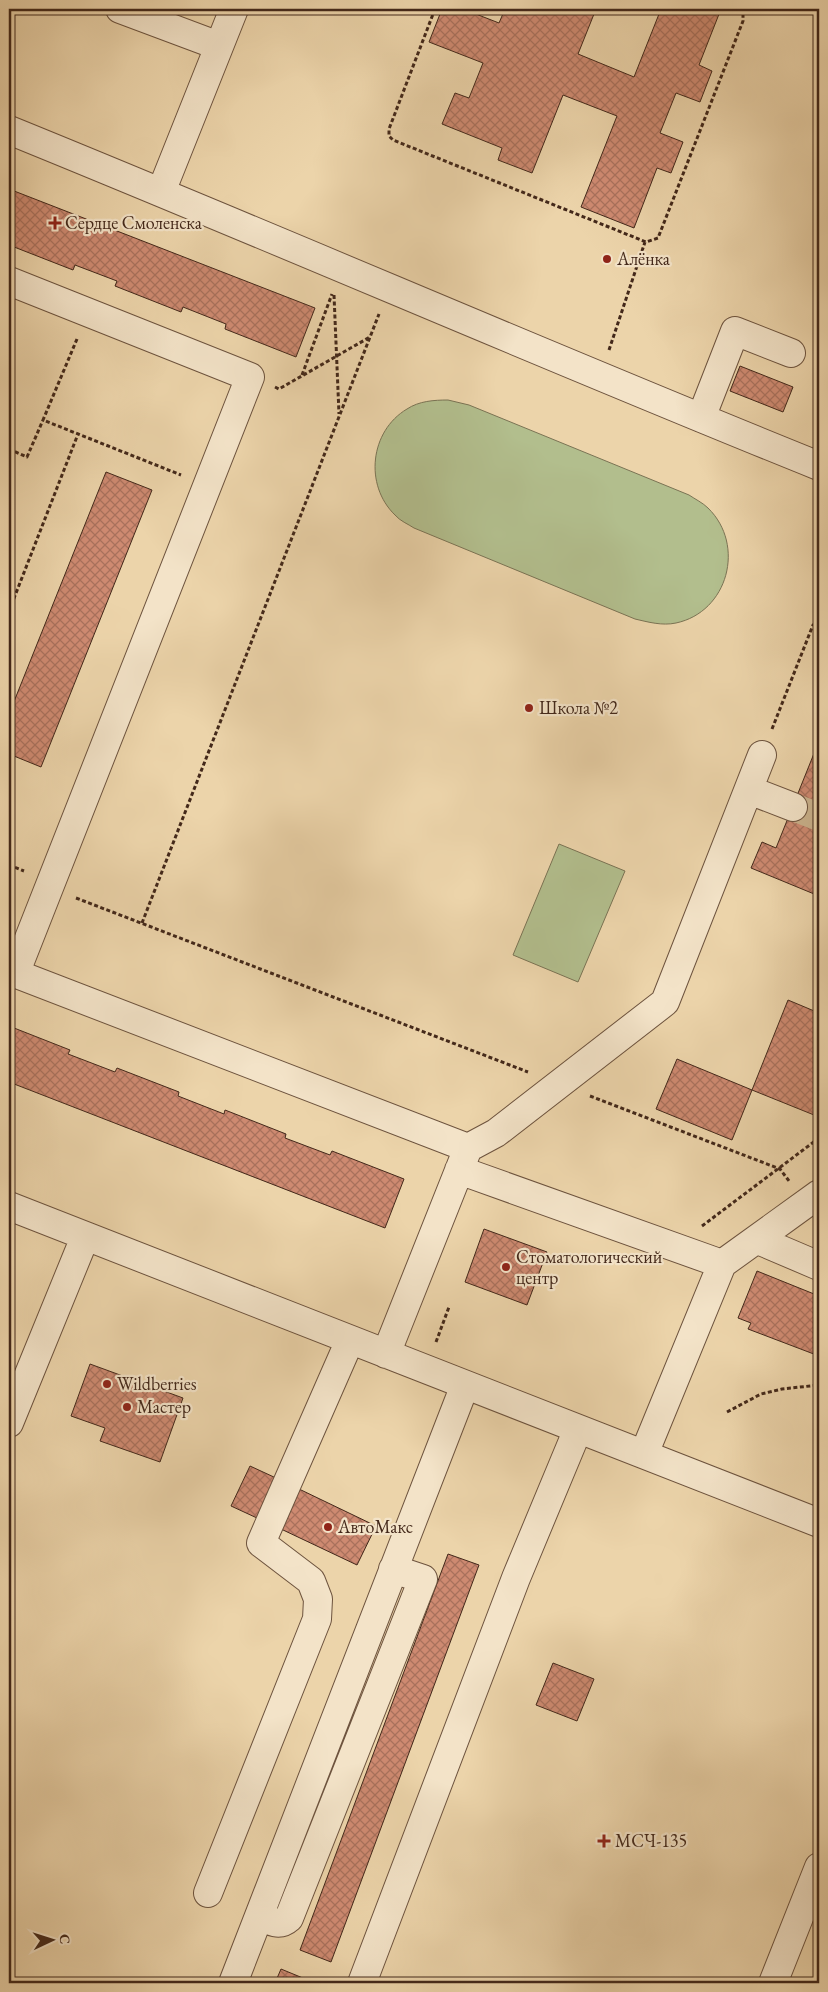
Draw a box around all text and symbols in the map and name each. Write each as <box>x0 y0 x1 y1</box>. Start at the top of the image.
place label: Сердце Смоленска <box>65 211 203 234</box>
marker: Сердце Смоленска <box>49 217 61 229</box>
place label: Алёнка <box>616 247 671 270</box>
marker: Алёнка <box>601 253 613 265</box>
place label: Школа №2 <box>539 696 618 719</box>
marker: Школа №2 <box>523 702 535 714</box>
place label: Стоматологический центр <box>516 1245 663 1289</box>
marker: Стоматологический центр <box>500 1261 512 1273</box>
place label: Wildberries <box>117 1372 197 1395</box>
marker: Wildberries <box>101 1378 113 1390</box>
place label: Мастер <box>137 1395 191 1418</box>
marker: Мастер <box>121 1401 133 1413</box>
place label: АвтоМакс <box>337 1515 413 1538</box>
marker: АвтоМакс <box>322 1521 334 1533</box>
place label: МСЧ-135 <box>615 1829 687 1852</box>
marker: МСЧ-135 <box>597 1834 611 1848</box>
north arrow <box>28 1914 78 1964</box>
text: С <box>56 1934 74 1945</box>

